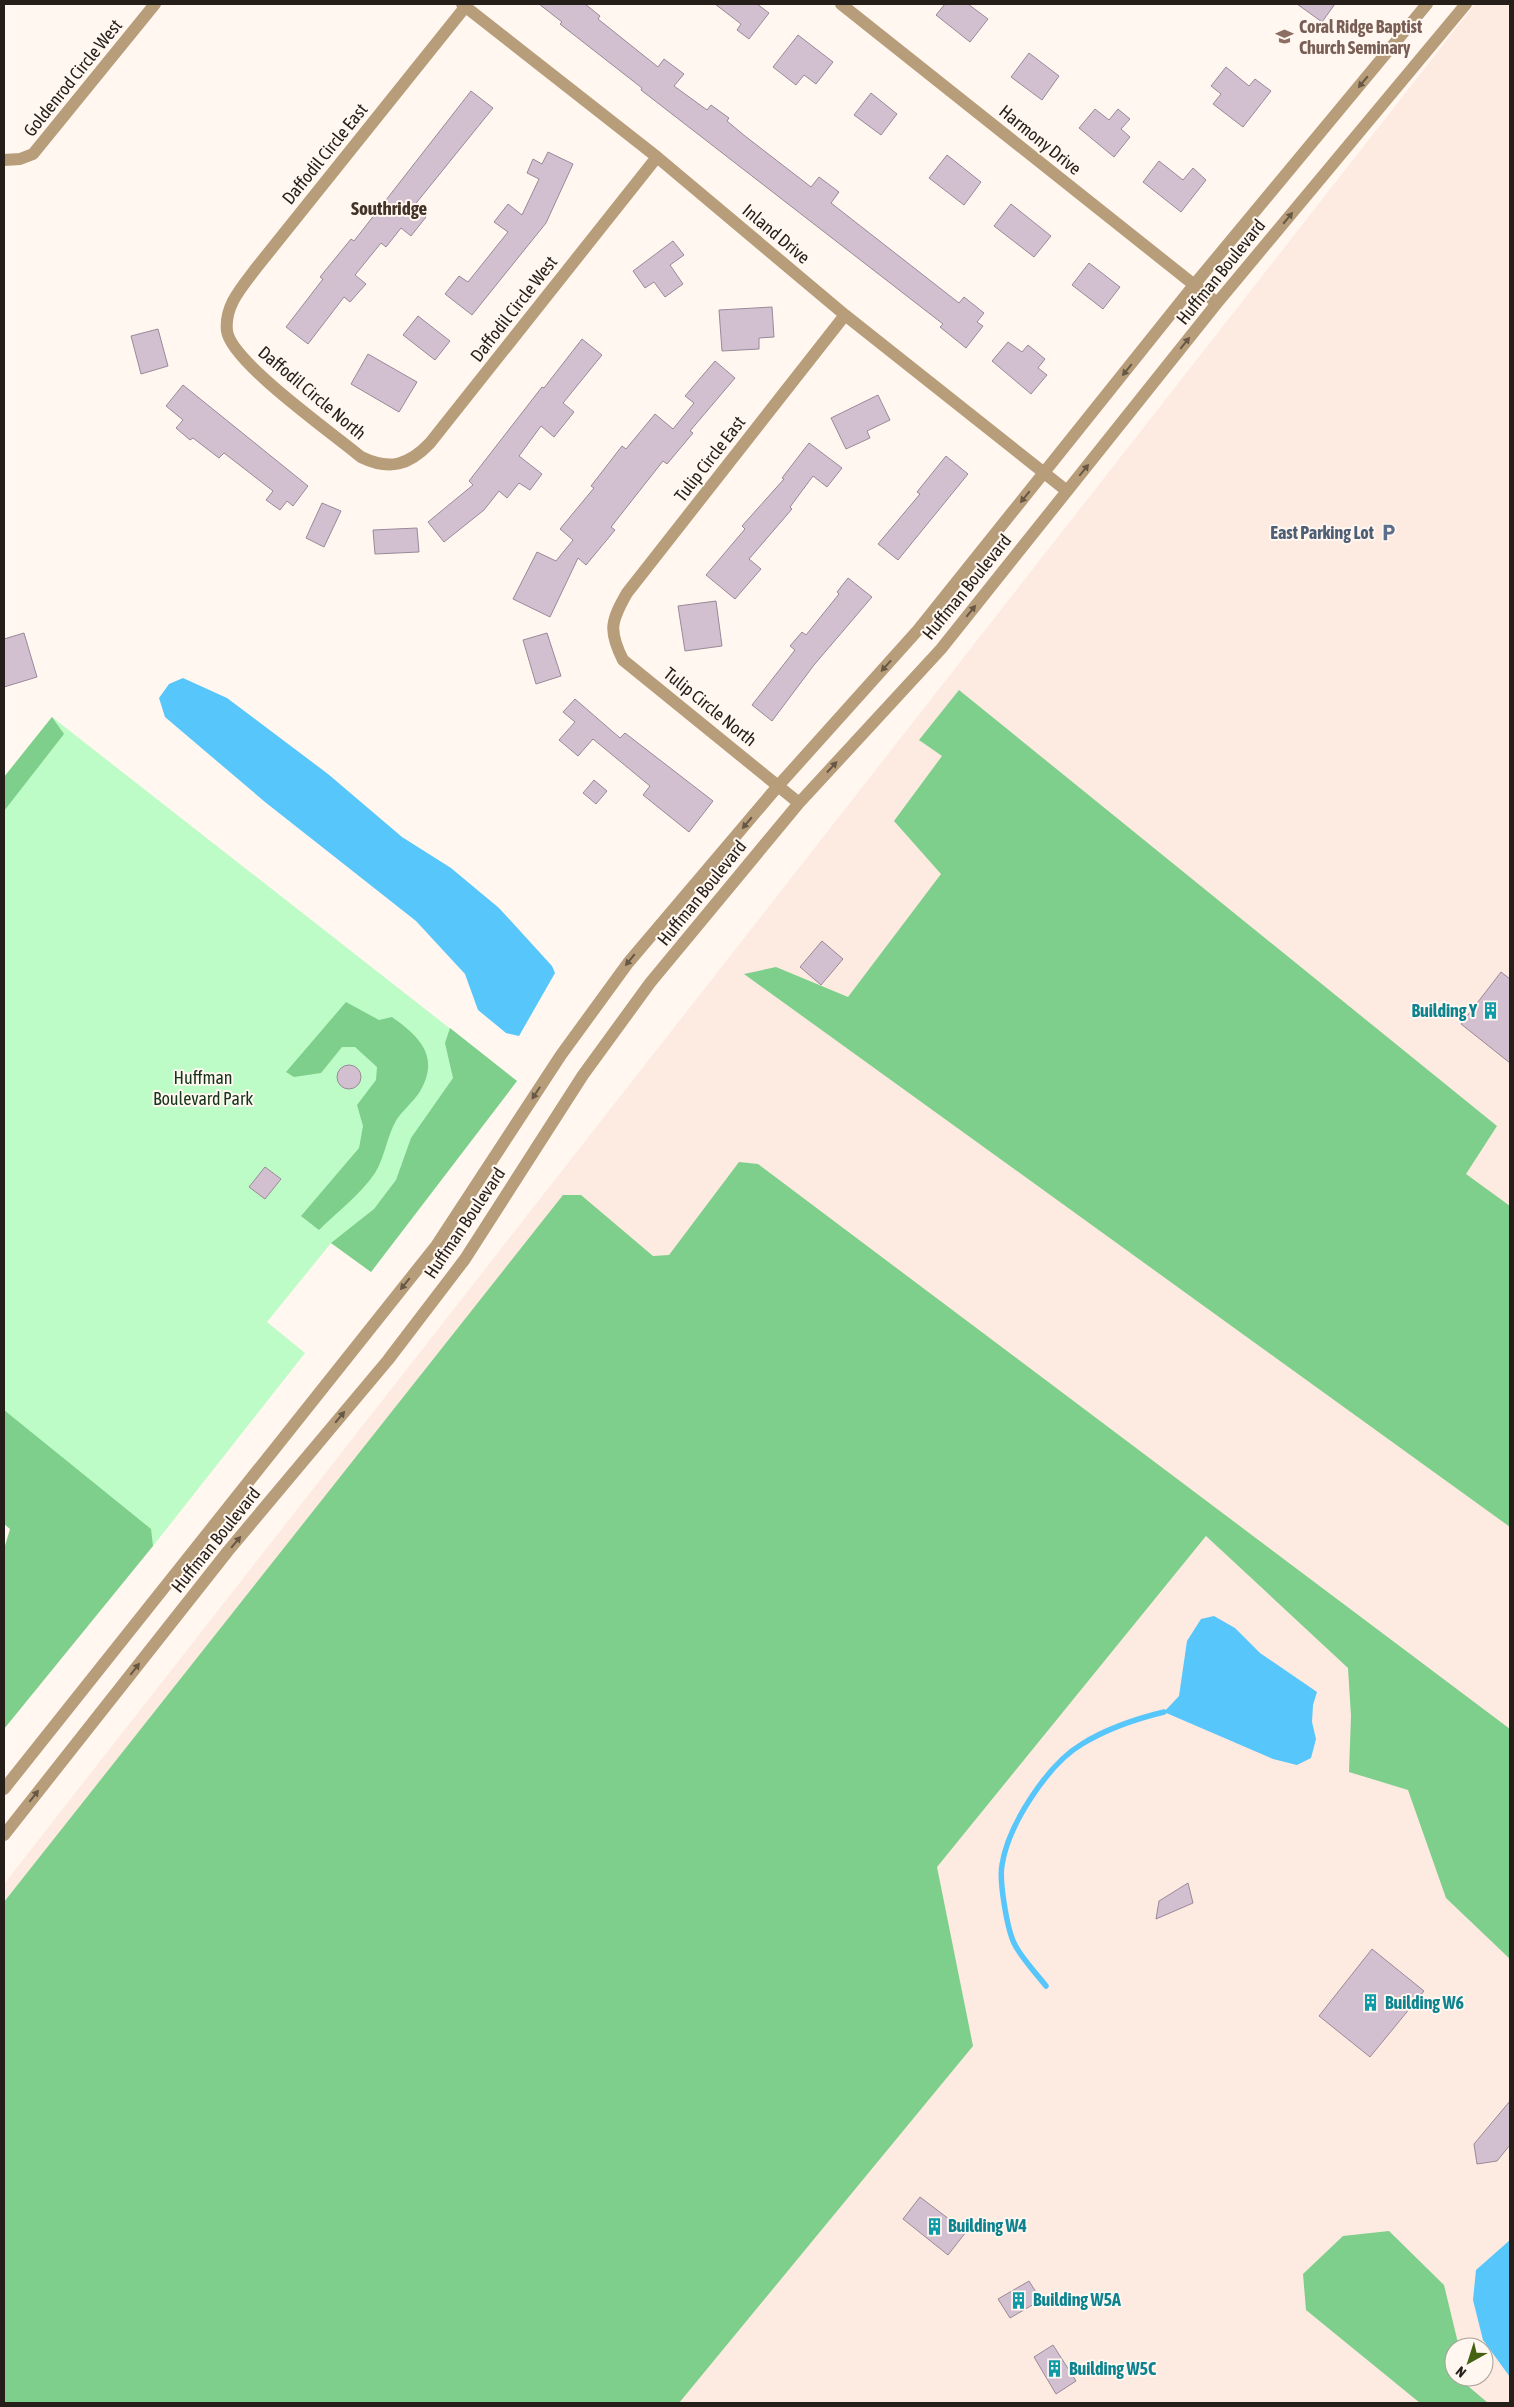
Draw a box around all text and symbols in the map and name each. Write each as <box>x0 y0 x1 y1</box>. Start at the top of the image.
street label: Goldenrod Circle West <box>19 15 126 140</box>
place label: Coral Ridge Baptist Church Seminary <box>1299 16 1423 58</box>
school or university icon: Coral Ridge Baptist Church Seminary <box>1275 27 1295 47</box>
one-way arrow <box>1357 75 1368 88</box>
street label: Daffodil Circle East <box>278 99 372 208</box>
street label: Harmony Drive <box>995 100 1085 179</box>
district label: Southridge <box>351 197 427 219</box>
street label: Inland Drive <box>738 199 814 268</box>
one-way arrow <box>1283 211 1294 224</box>
street label: Huffman Boulevard <box>1172 215 1269 328</box>
street label: Daffodil Circle West <box>466 252 561 366</box>
one-way arrow <box>1180 337 1191 350</box>
street label: Daffodil Circle North <box>254 341 370 444</box>
one-way arrow <box>1121 363 1132 376</box>
street label: Tulip Circle East <box>670 412 749 506</box>
one-way arrow <box>1079 464 1090 477</box>
one-way arrow <box>1020 490 1031 503</box>
place label: East Parking Lot <box>1270 522 1375 543</box>
parking icon: East Parking Lot <box>1378 523 1398 543</box>
street label: Huffman Boulevard <box>918 530 1015 643</box>
one-way arrow <box>966 605 977 618</box>
one-way arrow <box>880 659 892 671</box>
street label: Tulip Circle North <box>660 663 761 750</box>
one-way arrow <box>826 761 838 773</box>
one-way arrow <box>741 816 752 829</box>
street label: Huffman Boulevard <box>653 836 750 949</box>
one-way arrow <box>625 953 636 966</box>
place label: Building Y <box>1411 1000 1478 1021</box>
building icon: Building Y <box>1481 1001 1501 1021</box>
park label: Huffman Boulevard Park <box>153 1067 253 1109</box>
one-way arrow <box>531 1086 541 1099</box>
street label: Huffman Boulevard <box>420 1163 509 1282</box>
one-way arrow <box>400 1278 411 1291</box>
one-way arrow <box>334 1411 345 1423</box>
street label: Huffman Boulevard <box>167 1483 264 1596</box>
one-way arrow <box>230 1535 241 1548</box>
one-way arrow <box>129 1663 140 1676</box>
one-way arrow <box>29 1789 39 1803</box>
place label: Building W6 <box>1385 1992 1464 2013</box>
building icon: Building W6 <box>1361 1993 1381 2013</box>
place label: Building W4 <box>948 2215 1027 2236</box>
building icon: Building W4 <box>924 2216 944 2236</box>
place label: Building W5A <box>1033 2289 1121 2310</box>
building icon: Building W5A <box>1009 2290 1029 2310</box>
north arrow <box>1444 2337 1494 2387</box>
place label: Building W5C <box>1069 2358 1156 2379</box>
building icon: Building W5C <box>1045 2359 1065 2379</box>
text: N <box>1453 2363 1469 2381</box>

